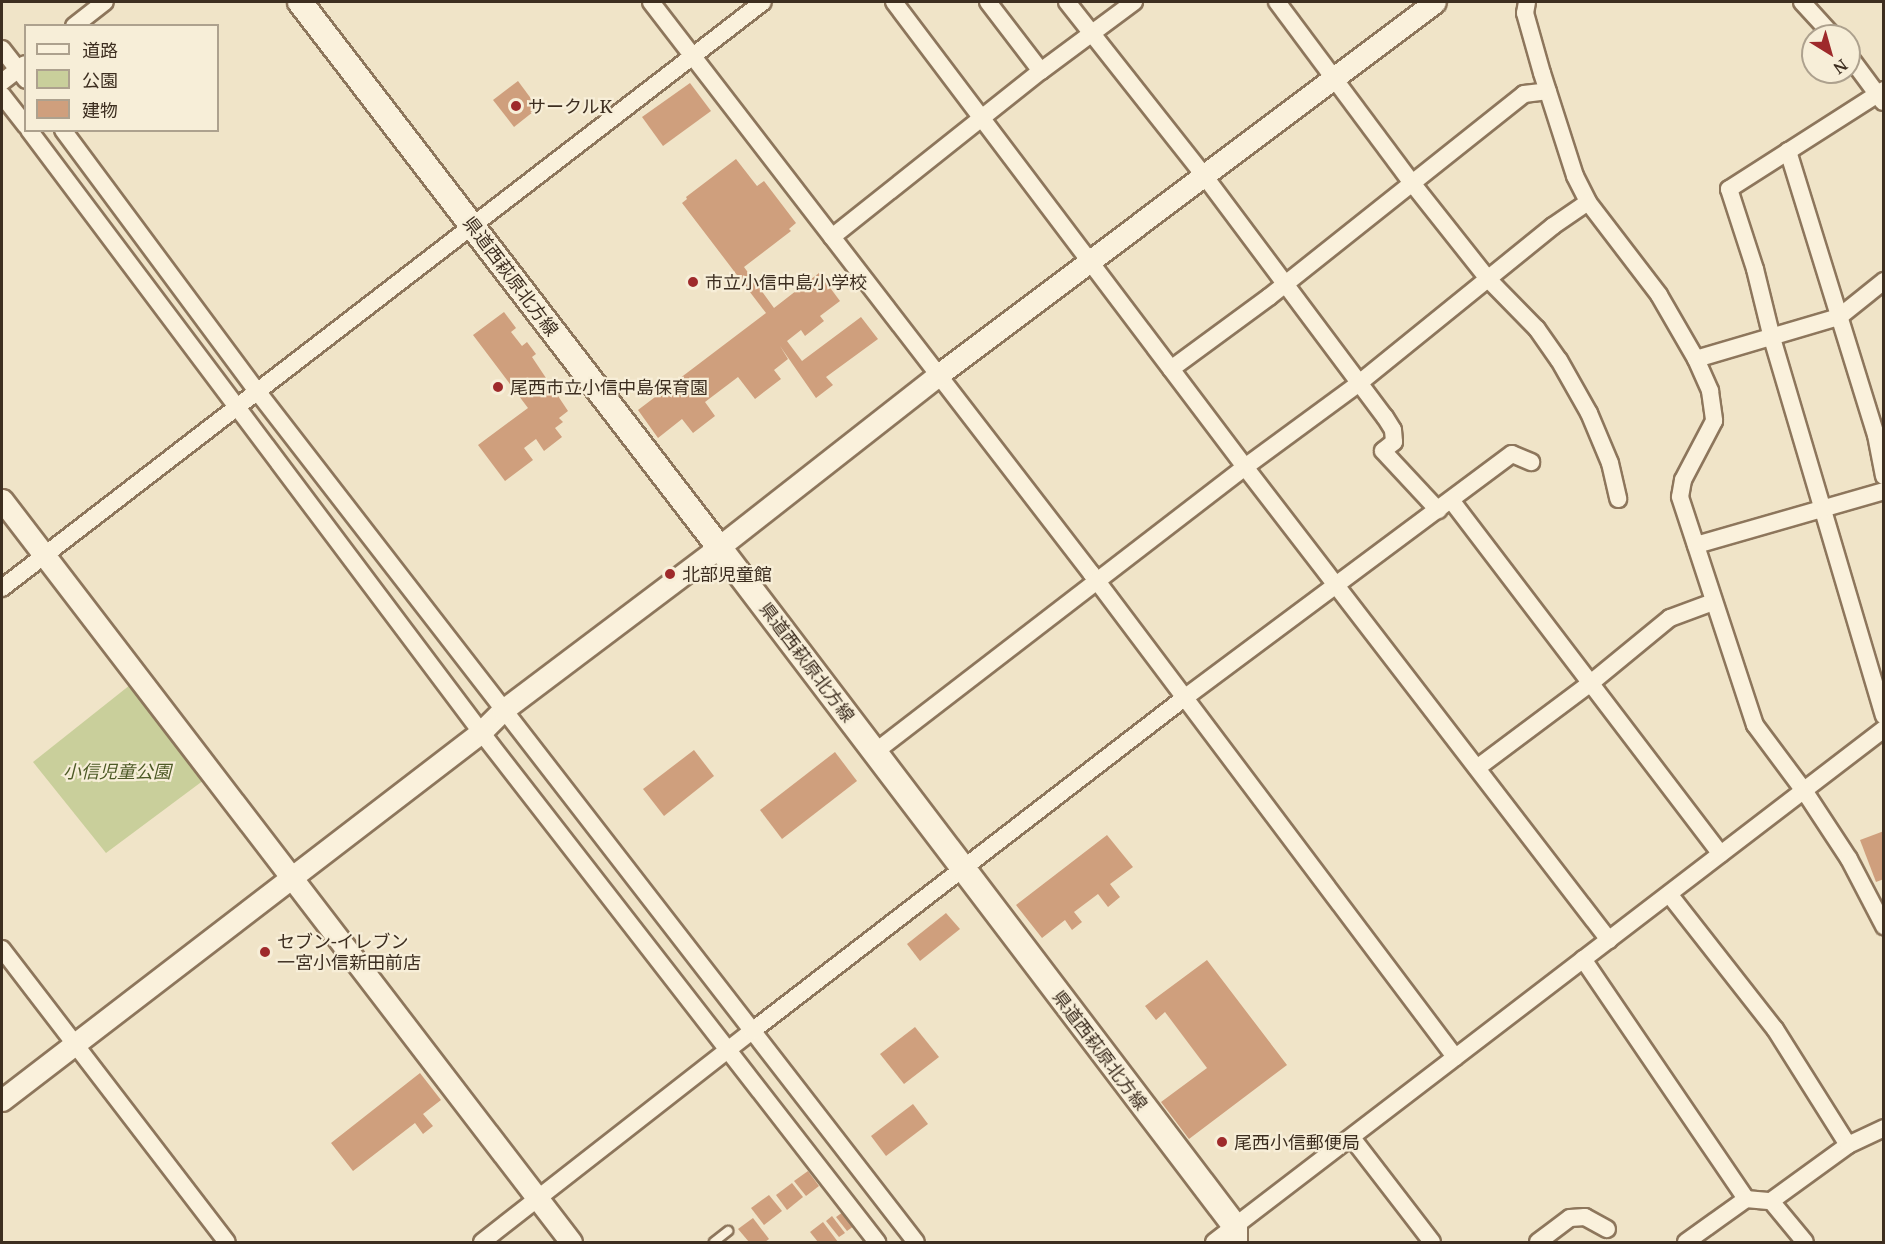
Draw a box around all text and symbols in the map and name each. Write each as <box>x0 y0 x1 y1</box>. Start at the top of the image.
legend <box>24 24 219 132</box>
north arrow <box>1801 24 1861 84</box>
text: 道路 <box>82 38 118 62</box>
text: N <box>1829 54 1852 79</box>
text: 公園 <box>82 68 118 92</box>
place label: サークルK <box>528 95 613 117</box>
text: 建物 <box>82 98 118 122</box>
marker: サークルK <box>509 99 523 113</box>
street label: 県道西萩原北方線 <box>459 212 563 340</box>
place label: 市立小信中島小学校 <box>705 271 867 293</box>
marker: 市立小信中島小学校 <box>686 275 700 289</box>
place label: 尾西市立小信中島保育園 <box>510 376 708 398</box>
marker: 尾西市立小信中島保育園 <box>491 380 505 394</box>
place label: 北部児童館 <box>682 563 772 585</box>
marker: 北部児童館 <box>663 567 677 581</box>
street label: 県道西萩原北方線 <box>755 598 859 726</box>
park label: 小信児童公園 <box>63 760 171 782</box>
place label: セブン-イレブン 一宮小信新田前店 <box>277 931 421 974</box>
marker: セブン-イレブン 一宮小信新田前店 <box>258 945 272 959</box>
street label: 県道西萩原北方線 <box>1048 986 1152 1114</box>
place label: 尾西小信郵便局 <box>1234 1131 1360 1153</box>
marker: 尾西小信郵便局 <box>1215 1135 1229 1149</box>

